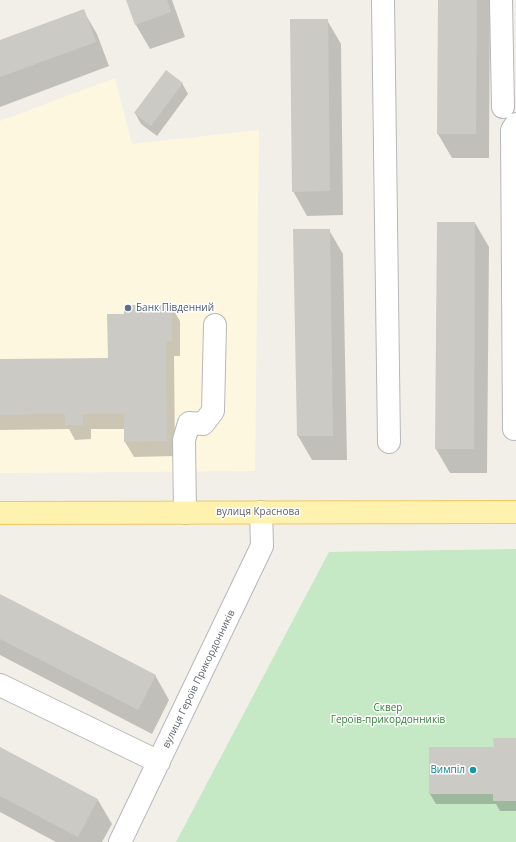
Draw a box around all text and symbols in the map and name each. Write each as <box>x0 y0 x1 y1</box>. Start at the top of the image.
place label: Банк Південний <box>136 302 214 314</box>
marker: Банк Південний <box>123 303 133 313</box>
street label: вулиця Краснова <box>216 506 300 518</box>
street label: вулиця Героїв Прикордонників <box>160 608 238 750</box>
park label: Сквер Героїв-прикордонників <box>331 702 445 726</box>
place label: Вимпіл <box>430 764 465 776</box>
marker: Вимпіл <box>468 765 478 775</box>

